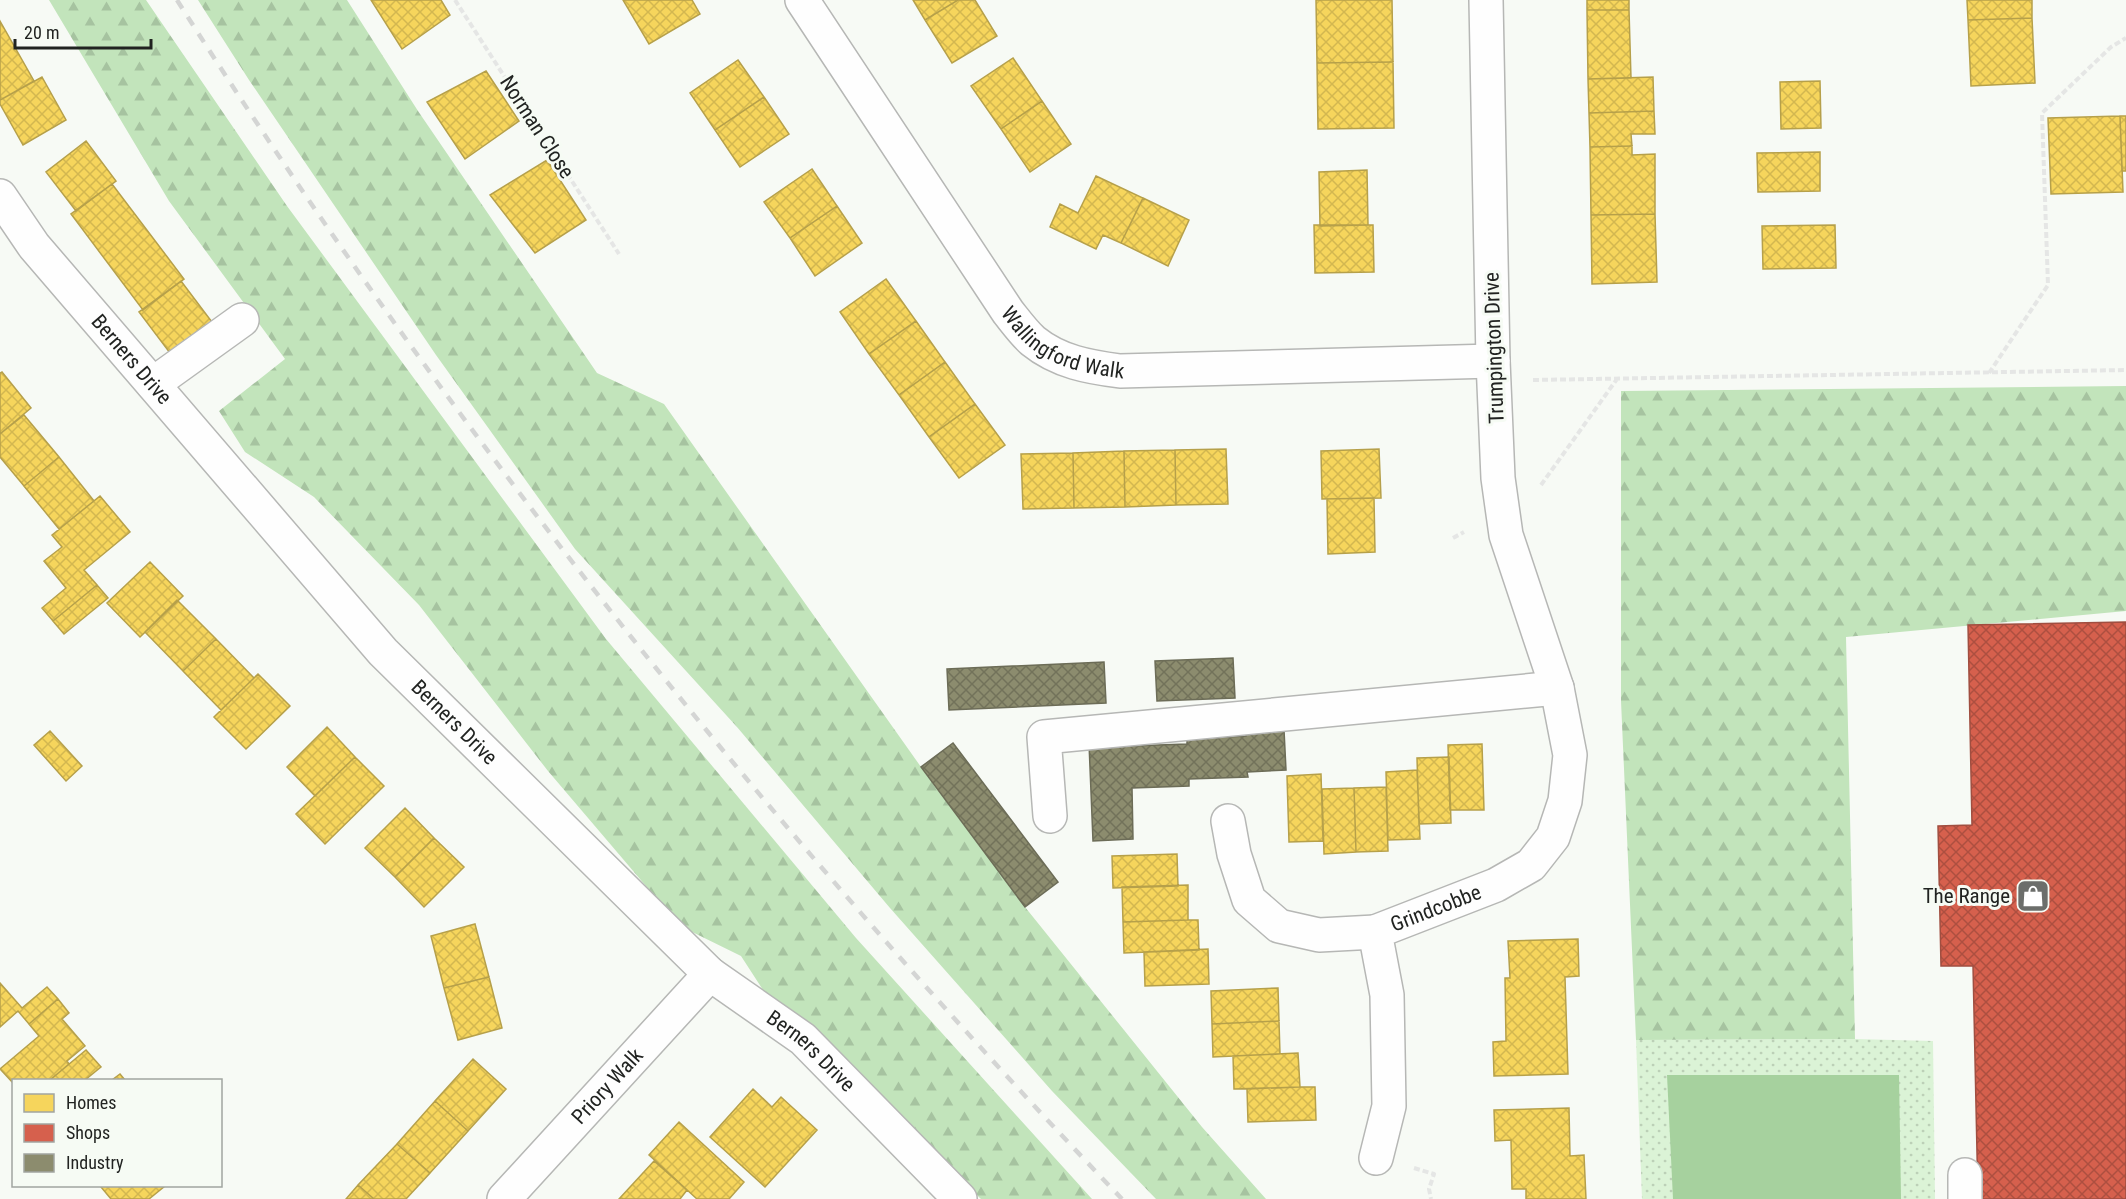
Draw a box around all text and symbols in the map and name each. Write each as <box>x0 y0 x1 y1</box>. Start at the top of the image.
scale bar <box>15 12 152 50</box>
text: 20 m <box>24 22 59 43</box>
street label: Norman Close <box>495 71 579 183</box>
street label: Trumpington Drive <box>1479 272 1509 424</box>
street label: Wallingford Walk <box>996 302 1126 384</box>
street label: Berners Drive <box>86 310 177 409</box>
street label: Berners Drive <box>407 675 502 770</box>
shop icon: The Range <box>2015 878 2051 914</box>
street label: Grindcobbe <box>1387 880 1485 937</box>
place label: The Range <box>1923 884 2010 908</box>
street label: Berners Drive <box>762 1005 860 1097</box>
street label: Priory Walk <box>567 1043 648 1129</box>
legend <box>12 1079 222 1187</box>
text: Homes <box>66 1092 116 1113</box>
text: Shops <box>66 1122 110 1143</box>
text: Industry <box>66 1152 124 1173</box>

